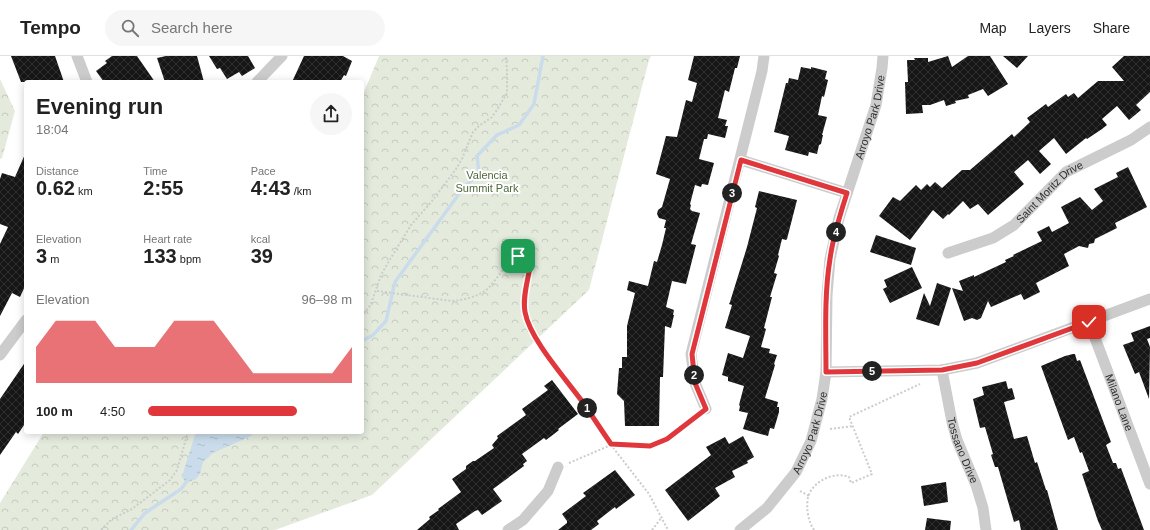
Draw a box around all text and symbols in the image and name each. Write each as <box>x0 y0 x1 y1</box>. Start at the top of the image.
search box <box>105 10 385 46</box>
text: Tempo <box>20 17 81 38</box>
icon: search <box>119 17 141 39</box>
text: Search here <box>151 19 233 36</box>
text: Map <box>979 20 1007 36</box>
text: Layers <box>1029 20 1071 36</box>
text: Share <box>1093 20 1130 36</box>
street label: Arroyo Park Drive <box>853 74 887 161</box>
button: share <box>310 93 352 135</box>
text: Evening run <box>36 94 163 119</box>
text: 18:04 <box>36 122 69 137</box>
street label: Saint Moritz Drive <box>1014 159 1085 225</box>
text: Distance <box>36 165 79 177</box>
text: Time <box>143 165 167 177</box>
text: Pace <box>251 165 276 177</box>
park label: Valencia Summit Park <box>456 169 519 194</box>
text: 0.62 <box>36 177 75 199</box>
text: 2:55 <box>143 177 183 199</box>
text: 4:43 <box>251 177 291 199</box>
pin: 3 <box>722 183 742 203</box>
text: km <box>75 185 93 197</box>
text: /km <box>291 185 311 197</box>
text: 3 <box>729 187 735 199</box>
pin: 4 <box>826 222 846 242</box>
text: 4 <box>833 226 839 238</box>
text: Elevation <box>36 233 81 245</box>
text: Heart rate <box>143 233 192 245</box>
text: kcal <box>251 233 270 245</box>
pin <box>501 239 535 273</box>
text: 3 <box>36 245 47 267</box>
text: 133 <box>143 245 177 267</box>
text: 39 <box>251 245 273 267</box>
icon: arrive <box>507 245 529 267</box>
text: m <box>47 253 59 265</box>
text: bpm <box>177 253 201 265</box>
text: Elevation <box>36 292 89 307</box>
text: 96–98 m <box>301 292 352 307</box>
pin <box>1072 305 1106 339</box>
icon: check <box>1078 311 1100 333</box>
pin: 5 <box>862 361 882 381</box>
pin: 2 <box>684 365 704 385</box>
text: 5 <box>869 365 875 377</box>
text: 2 <box>691 369 697 381</box>
street label: Milano Lane <box>1103 372 1135 433</box>
street label: Arroyo Park Drive <box>790 391 829 476</box>
pin: 1 <box>577 398 597 418</box>
text: 1 <box>584 402 590 414</box>
text: 100 m <box>36 404 73 419</box>
text: 4:50 <box>100 404 125 419</box>
street label: Tossano Drive <box>945 416 981 485</box>

